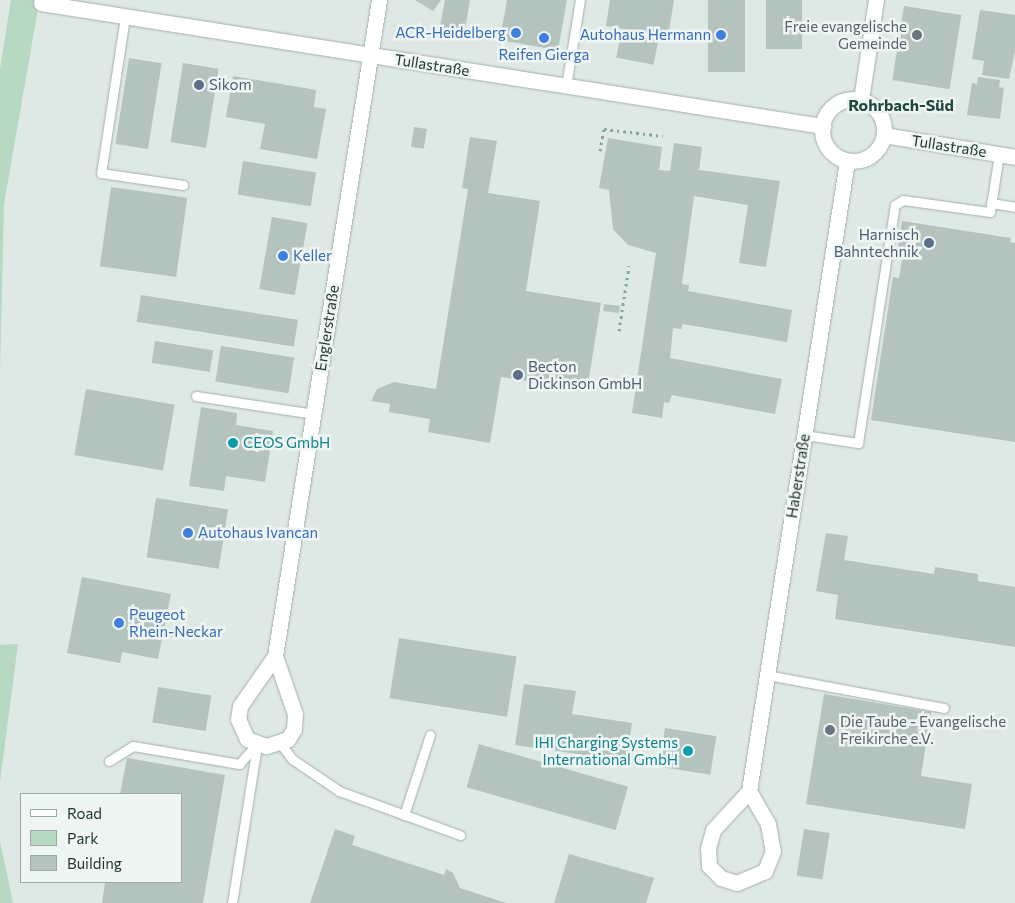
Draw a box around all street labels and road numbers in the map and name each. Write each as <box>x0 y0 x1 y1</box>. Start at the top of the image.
street label: Tullastraße <box>393 50 471 80</box>
street label: Tullastraße <box>910 131 988 161</box>
street label: Englerstraße <box>311 284 343 372</box>
street label: Haberstraße <box>782 433 814 519</box>

